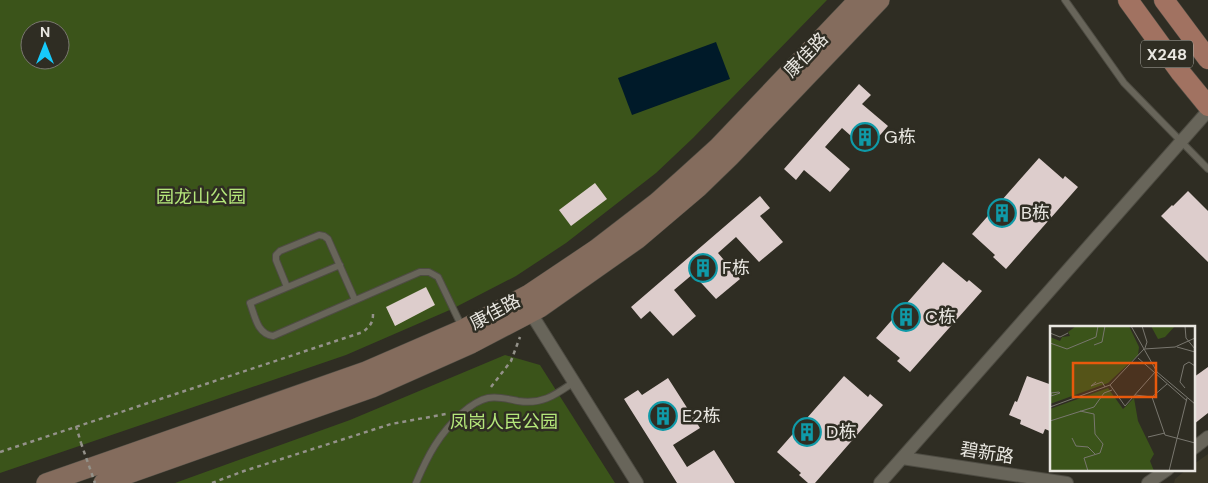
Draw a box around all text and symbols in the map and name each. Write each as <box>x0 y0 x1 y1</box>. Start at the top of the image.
north arrow <box>20 20 70 70</box>
text: N <box>40 23 50 41</box>
street label: 康佳路 <box>779 27 833 83</box>
road number: X248 <box>1141 41 1193 68</box>
building icon: G栋 <box>850 122 880 152</box>
place label: G栋 <box>884 125 916 149</box>
park label: 园龙山公园 <box>156 185 246 209</box>
building icon: B栋 <box>987 198 1017 228</box>
place label: B栋 <box>1021 201 1050 225</box>
building icon: F栋 <box>688 253 718 283</box>
place label: F栋 <box>722 256 750 280</box>
street label: 康佳路 <box>466 289 524 335</box>
building icon: C栋 <box>891 302 921 332</box>
place label: C栋 <box>925 305 956 329</box>
inset map <box>1050 326 1196 470</box>
building icon: E2栋 <box>648 401 678 431</box>
place label: E2栋 <box>682 404 721 428</box>
park label: 凤岗人民公园 <box>450 410 558 434</box>
building icon: D栋 <box>792 417 822 447</box>
place label: D栋 <box>826 420 856 444</box>
street label: 碧新路 <box>958 437 1016 469</box>

